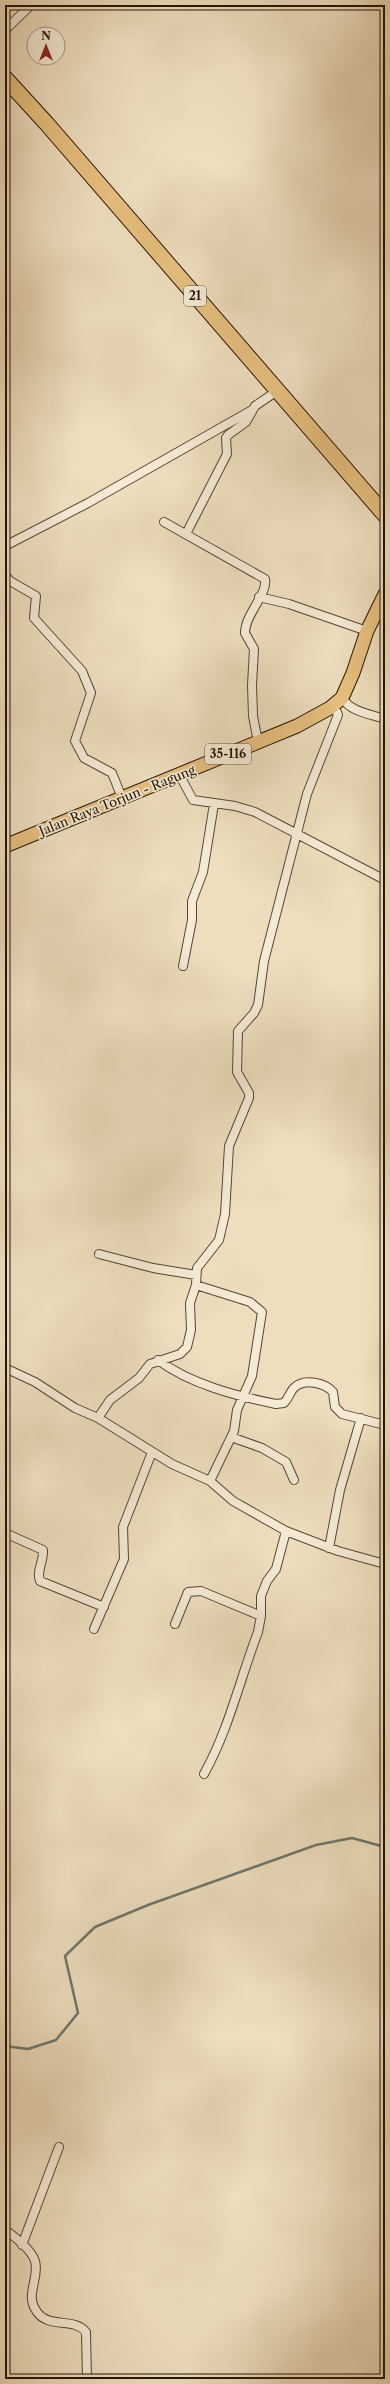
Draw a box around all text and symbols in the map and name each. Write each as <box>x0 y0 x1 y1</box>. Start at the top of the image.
north arrow <box>26 26 66 66</box>
text: N <box>41 29 51 43</box>
road number: 21 <box>184 286 206 306</box>
road number: 35-116 <box>205 744 251 764</box>
street label: Jalan Raya Torjun - Ragung <box>35 761 198 839</box>

